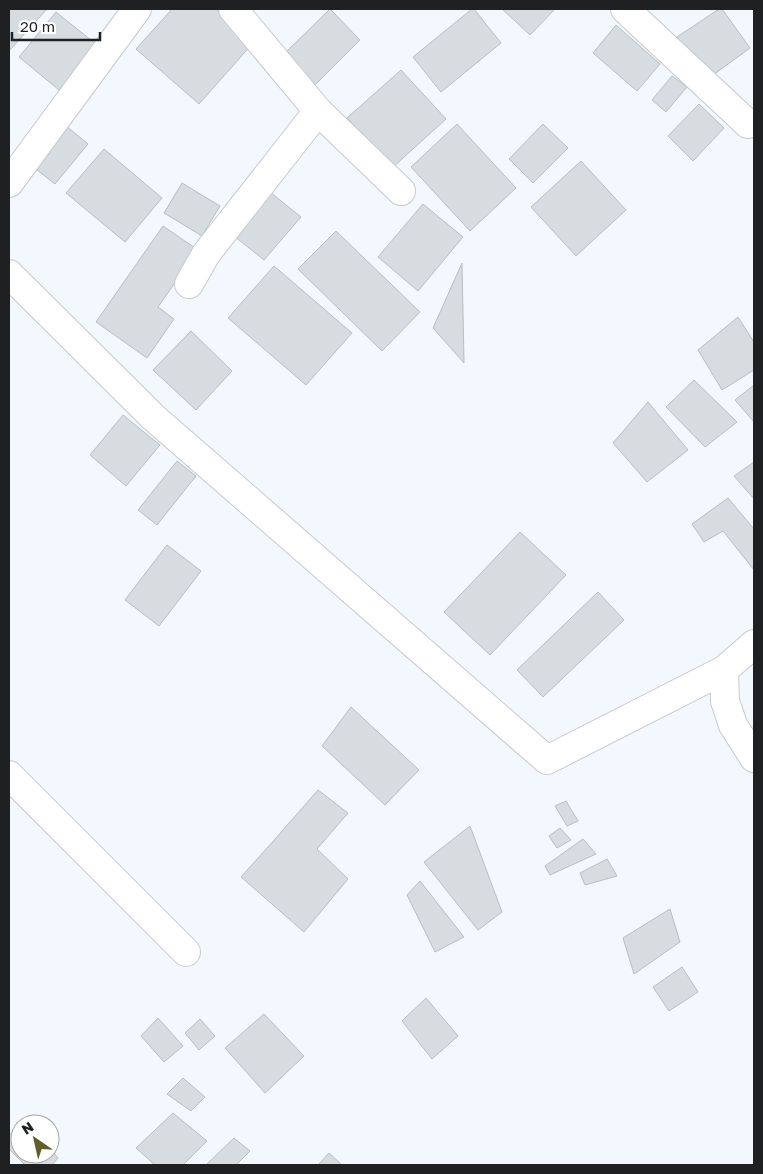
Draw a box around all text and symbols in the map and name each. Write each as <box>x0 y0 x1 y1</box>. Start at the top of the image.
scale bar <box>12 10 100 42</box>
text: 20 m <box>20 17 55 35</box>
north arrow <box>10 1114 60 1164</box>
text: N <box>18 1118 37 1138</box>

